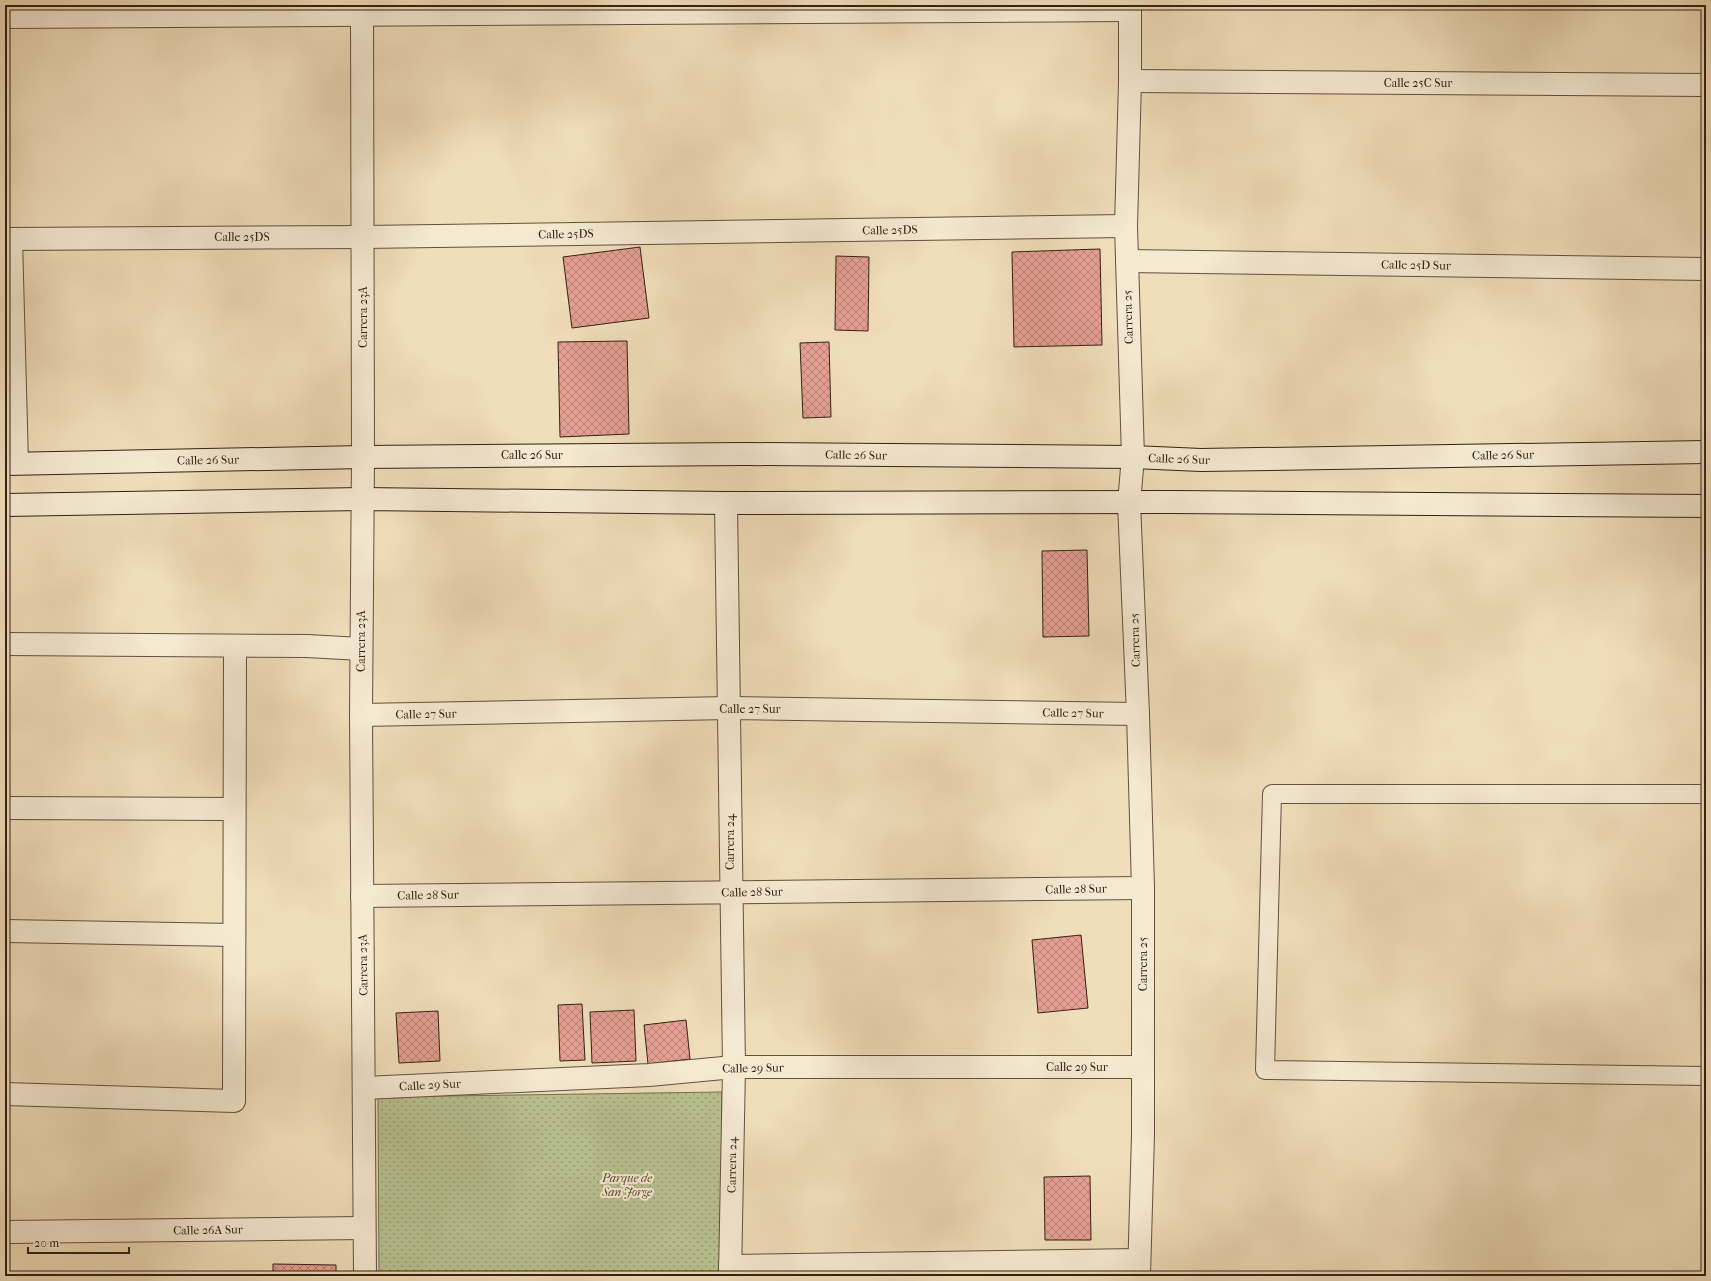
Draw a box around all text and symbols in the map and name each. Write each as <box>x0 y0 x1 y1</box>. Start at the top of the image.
street label: Calle 25C Sur <box>1384 76 1453 90</box>
street label: Calle 25DS <box>862 223 918 237</box>
street label: Calle 25DS <box>538 227 594 241</box>
street label: Calle 25DS <box>214 230 270 244</box>
street label: Calle 25D Sur <box>1381 257 1452 273</box>
street label: Carrera 23A <box>356 286 370 348</box>
street label: Carrera 25 <box>1120 290 1136 344</box>
street label: Calle 26 Sur <box>825 447 888 463</box>
street label: Calle 26 Sur <box>1472 447 1535 463</box>
street label: Calle 26 Sur <box>501 448 564 462</box>
street label: Calle 26 Sur <box>1148 451 1211 467</box>
street label: Calle 26 Sur <box>177 452 240 468</box>
street label: Carrera 23A <box>354 610 368 672</box>
street label: Carrera 25 <box>1127 613 1143 667</box>
street label: Calle 27 Sur <box>719 702 782 716</box>
street label: Calle 27 Sur <box>1042 705 1105 721</box>
street label: Calle 27 Sur <box>395 706 458 722</box>
street label: Carrera 24 <box>723 813 737 870</box>
street label: Calle 28 Sur <box>1045 881 1108 897</box>
street label: Calle 28 Sur <box>721 884 784 900</box>
street label: Calle 28 Sur <box>397 887 460 903</box>
street label: Carrera 23A <box>355 934 371 996</box>
street label: Carrera 25 <box>1136 937 1150 991</box>
street label: Calle 29 Sur <box>722 1060 785 1076</box>
street label: Calle 29 Sur <box>1046 1060 1109 1074</box>
street label: Calle 29 Sur <box>399 1076 462 1094</box>
street label: Carrera 24 <box>725 1136 740 1193</box>
park label: Parque de San Jorge <box>601 1171 653 1199</box>
street label: Calle 26A Sur <box>173 1222 244 1238</box>
scale bar <box>28 1229 129 1255</box>
text: 20 m <box>34 1236 59 1250</box>

